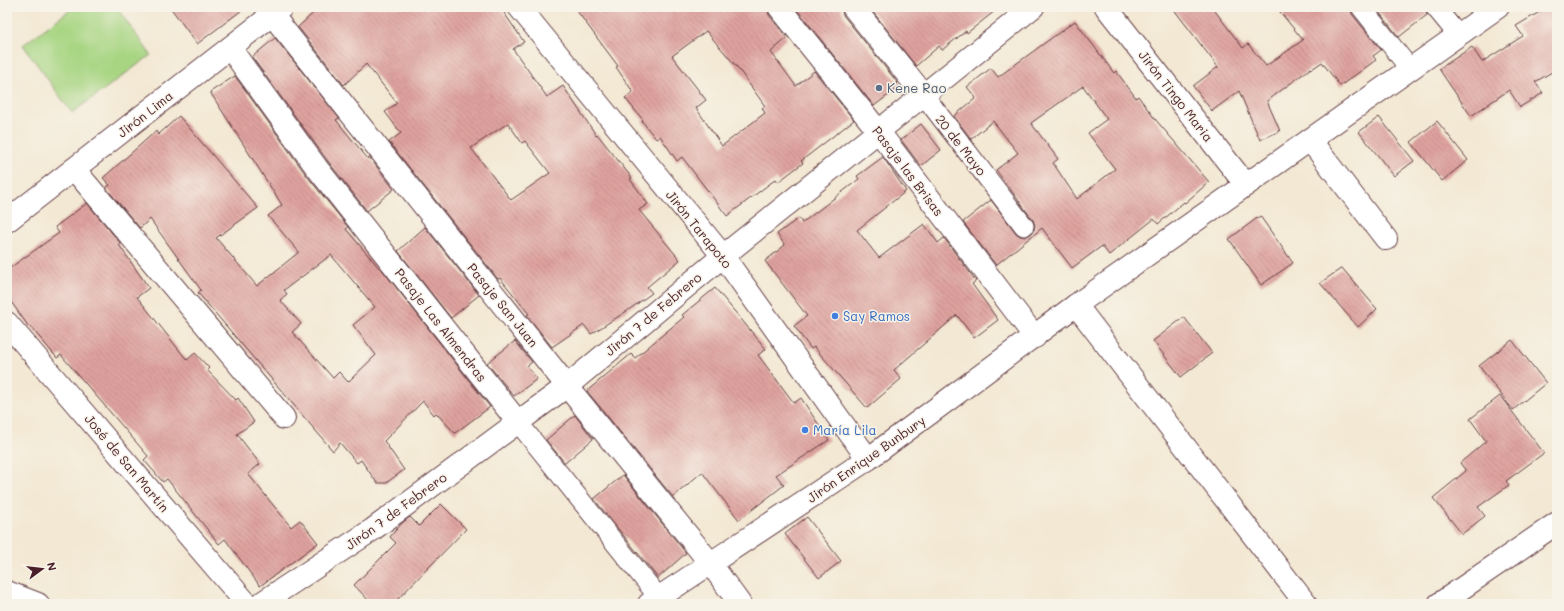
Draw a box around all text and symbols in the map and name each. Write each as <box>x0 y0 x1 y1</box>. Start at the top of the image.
street label: Jirón Tingo Maria <box>1135 46 1217 145</box>
place label: Kene Rao <box>887 79 947 96</box>
marker: Kene Rao <box>874 83 884 93</box>
street label: Jirón Lima <box>113 87 176 141</box>
street label: 20 de Mayo <box>932 111 991 179</box>
street label: Pasaje las Brisas <box>869 122 948 219</box>
street label: Jirón Tarapoto <box>663 186 736 271</box>
street label: Pasaje San Juan <box>464 259 543 350</box>
street label: Pasaje Las Almendras <box>392 264 491 385</box>
street label: Jirón 7 de Febrero <box>601 268 705 359</box>
place label: Say Ramos <box>843 307 910 324</box>
marker: Say Ramos <box>830 311 840 321</box>
street label: José de San Martín <box>81 410 173 515</box>
street label: Jirón Enrique Bunbury <box>803 411 928 506</box>
place label: María Lila <box>813 421 877 438</box>
marker: María Lila <box>800 425 810 435</box>
street label: Jirón 7 de Febrero <box>342 468 450 553</box>
north arrow <box>22 549 62 589</box>
text: N <box>44 560 60 572</box>

